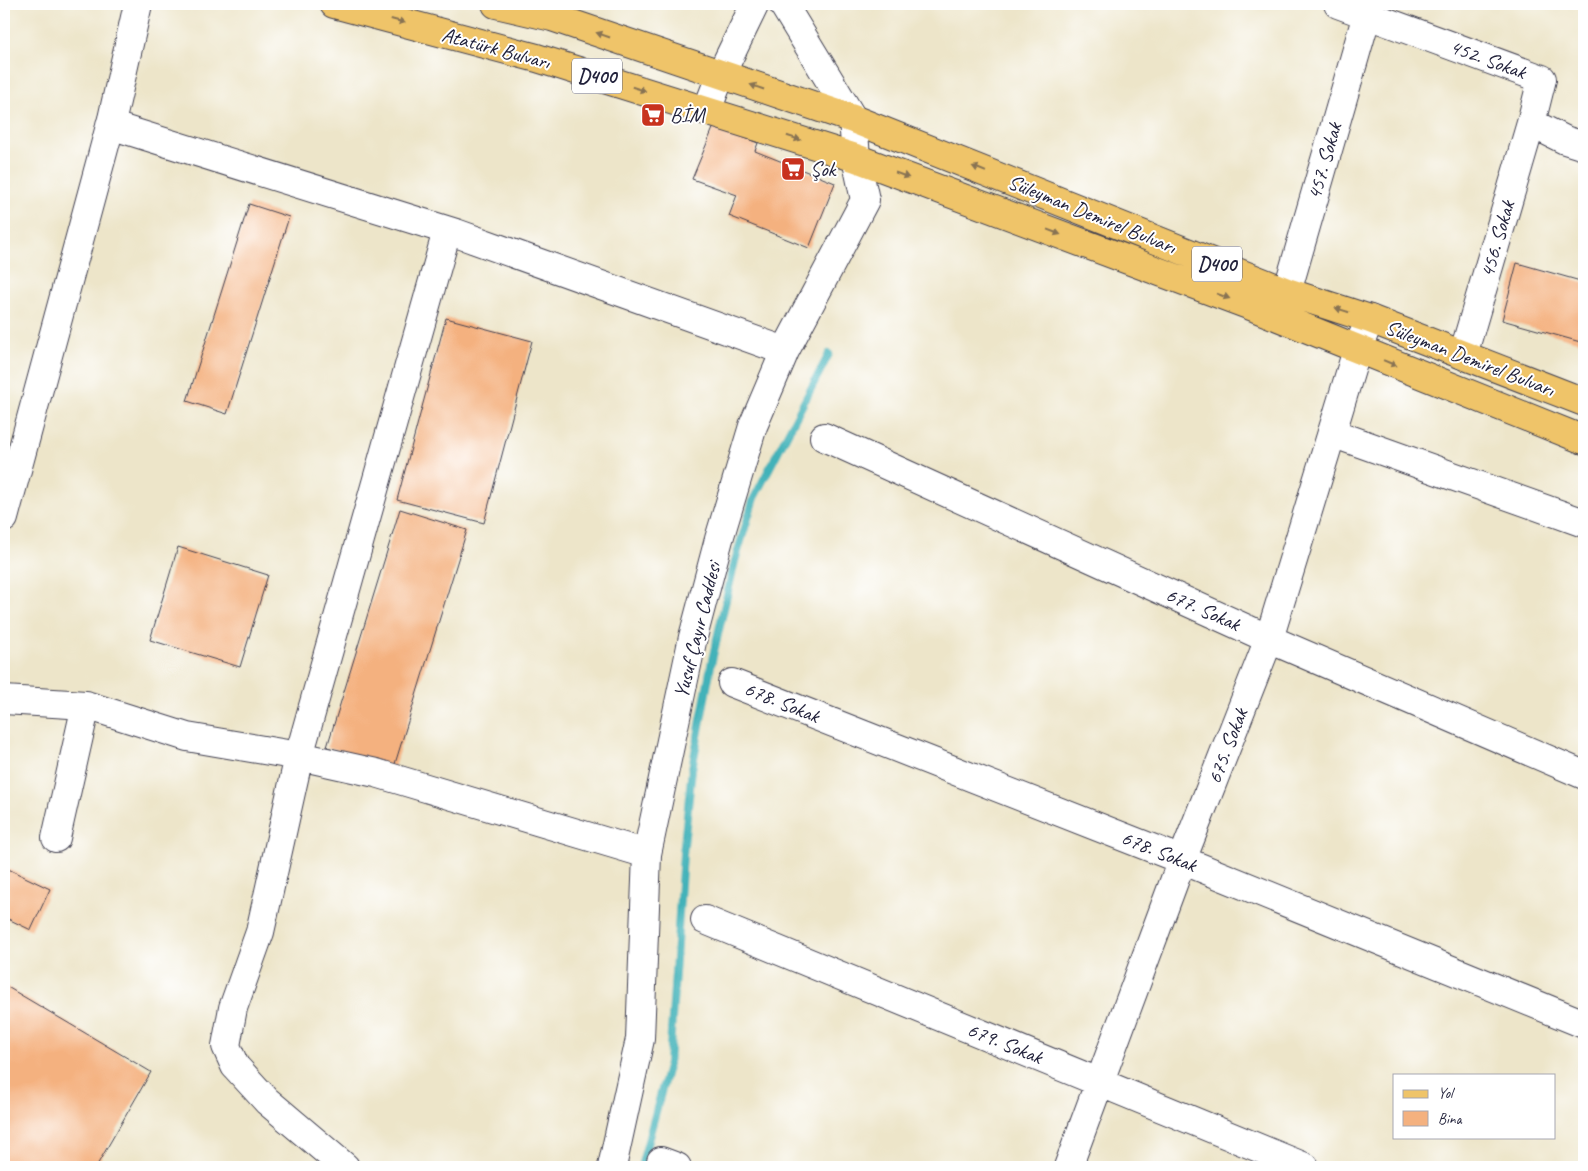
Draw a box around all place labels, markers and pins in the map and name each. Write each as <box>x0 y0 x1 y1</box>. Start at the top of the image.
supermarket icon: BİM <box>640 102 666 128</box>
place label: BİM <box>670 102 706 128</box>
supermarket icon: Şok <box>780 156 806 182</box>
place label: Şok <box>810 156 838 182</box>

